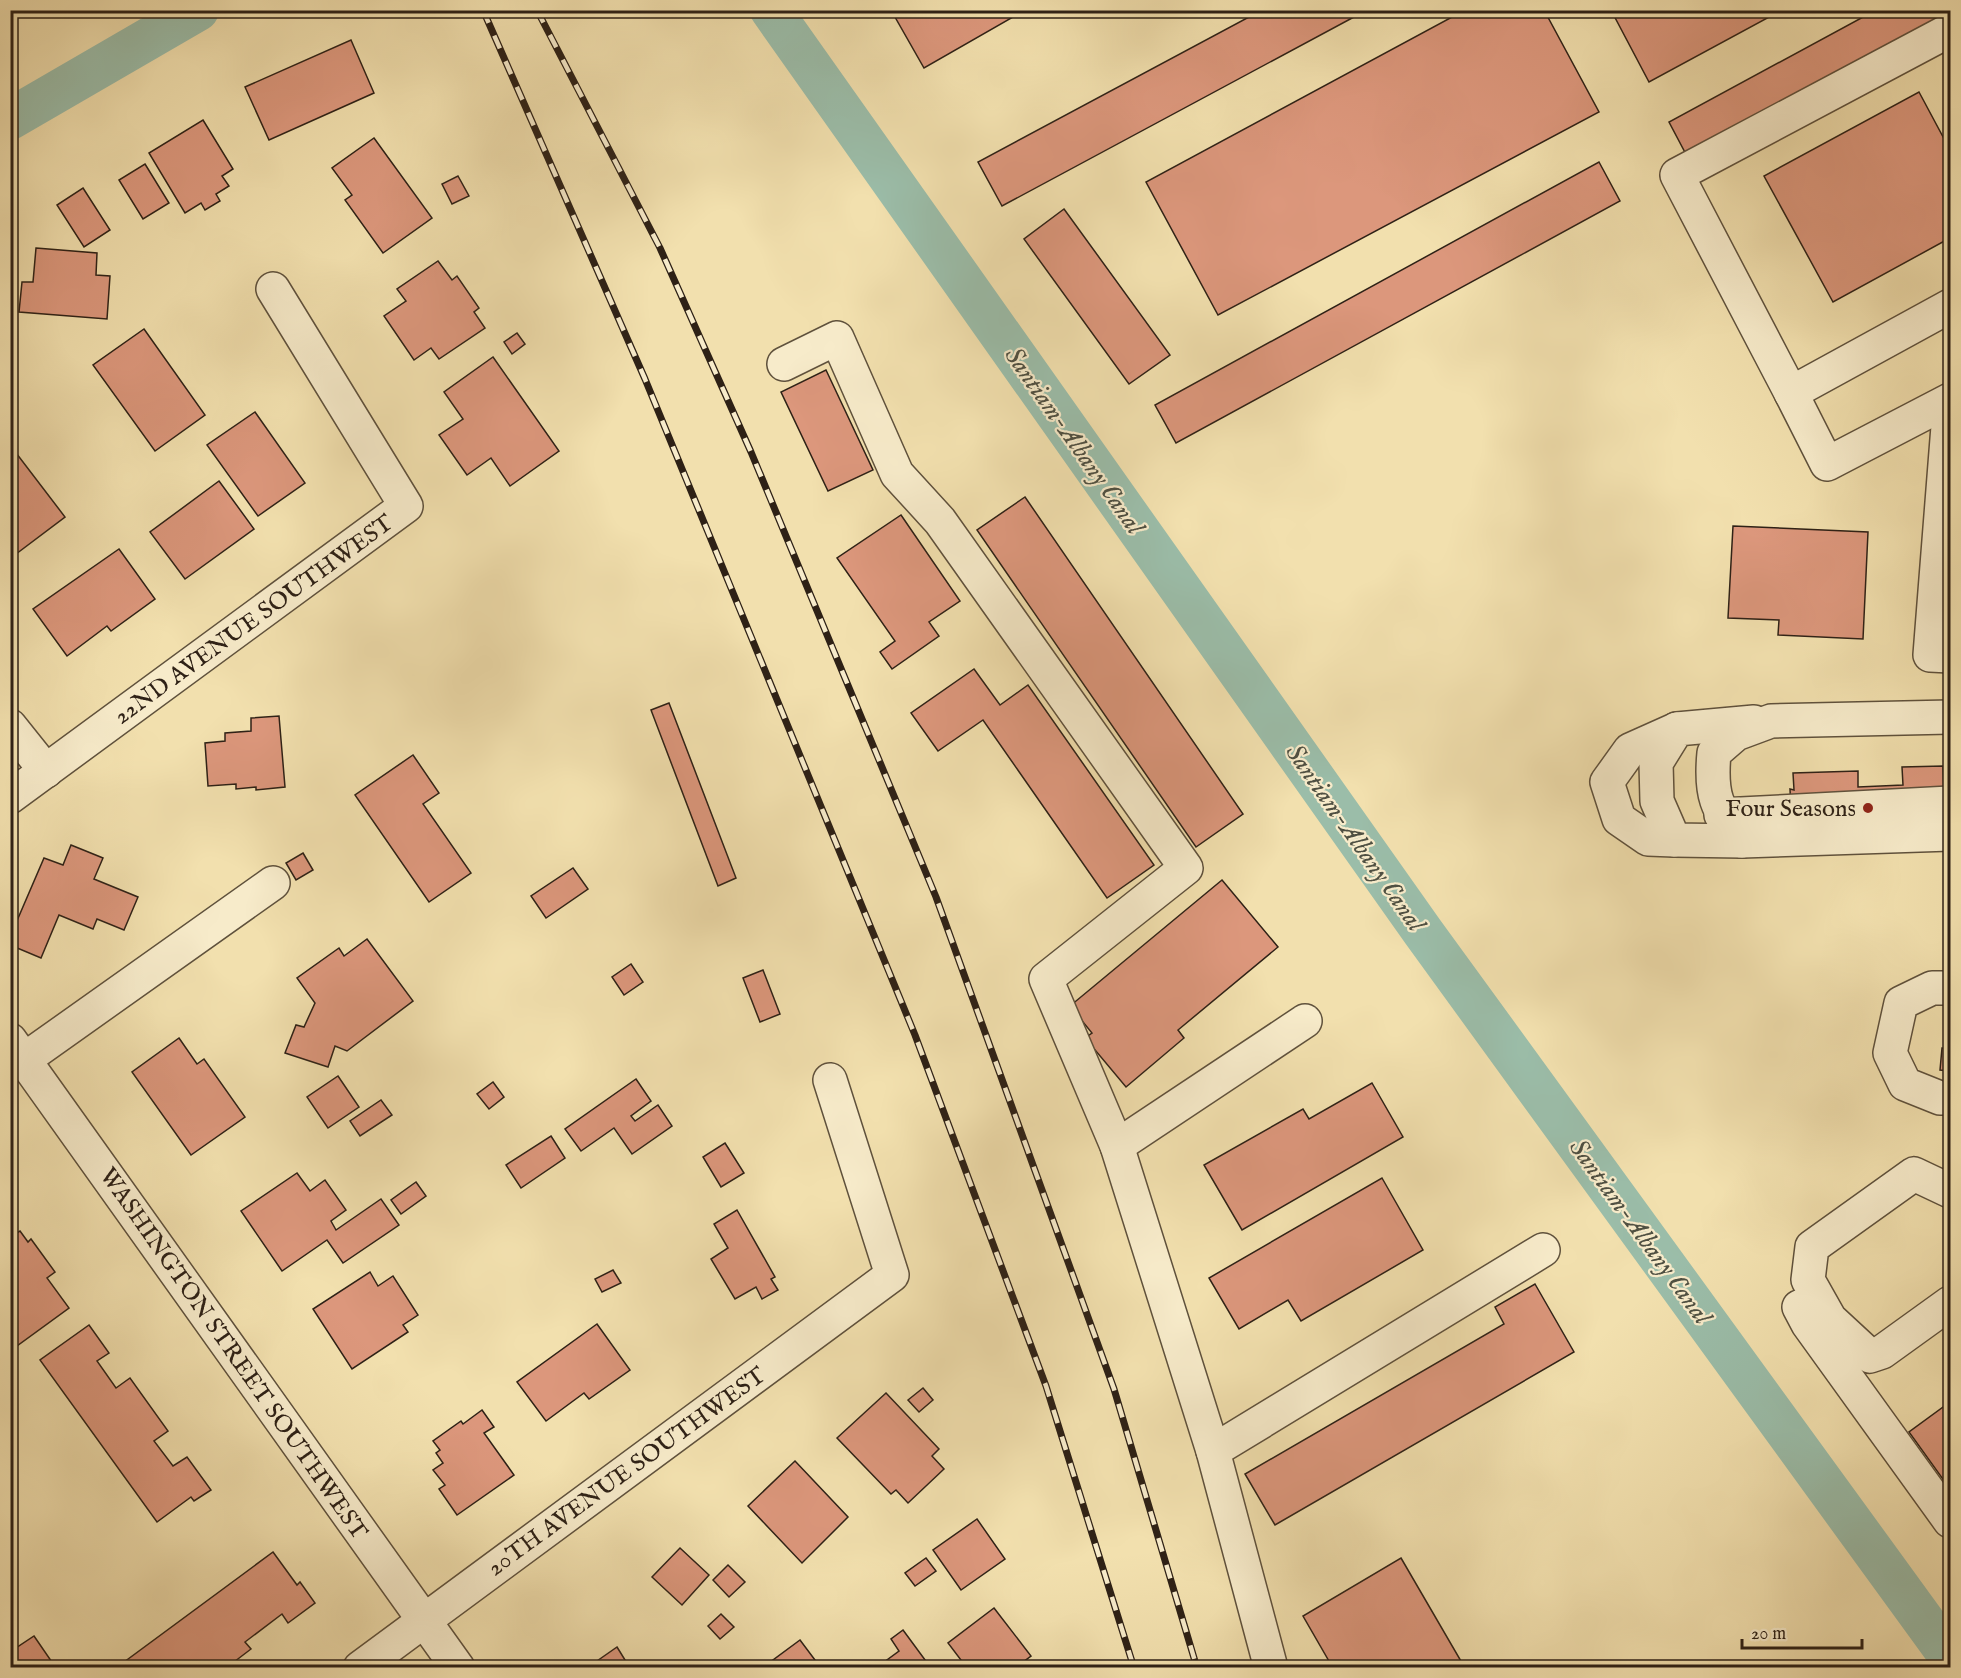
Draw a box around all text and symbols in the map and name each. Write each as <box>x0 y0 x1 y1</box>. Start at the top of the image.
water label: Santiam-Albany Canal <box>997 341 1152 543</box>
street label: 22ND AVENUE SOUTHWEST <box>108 508 400 732</box>
water label: Santiam-Albany Canal <box>1278 738 1433 940</box>
place label: Four Seasons <box>1725 794 1856 825</box>
marker: Four Seasons <box>1861 801 1875 815</box>
water label: Santiam-Albany Canal <box>1561 1133 1719 1333</box>
street label: WASHINGTON STREET SOUTHWEST <box>92 1162 374 1546</box>
street label: 20TH AVENUE SOUTHWEST <box>482 1360 773 1584</box>
scale bar <box>1742 1612 1862 1650</box>
text: 20 m <box>1751 1623 1786 1646</box>

